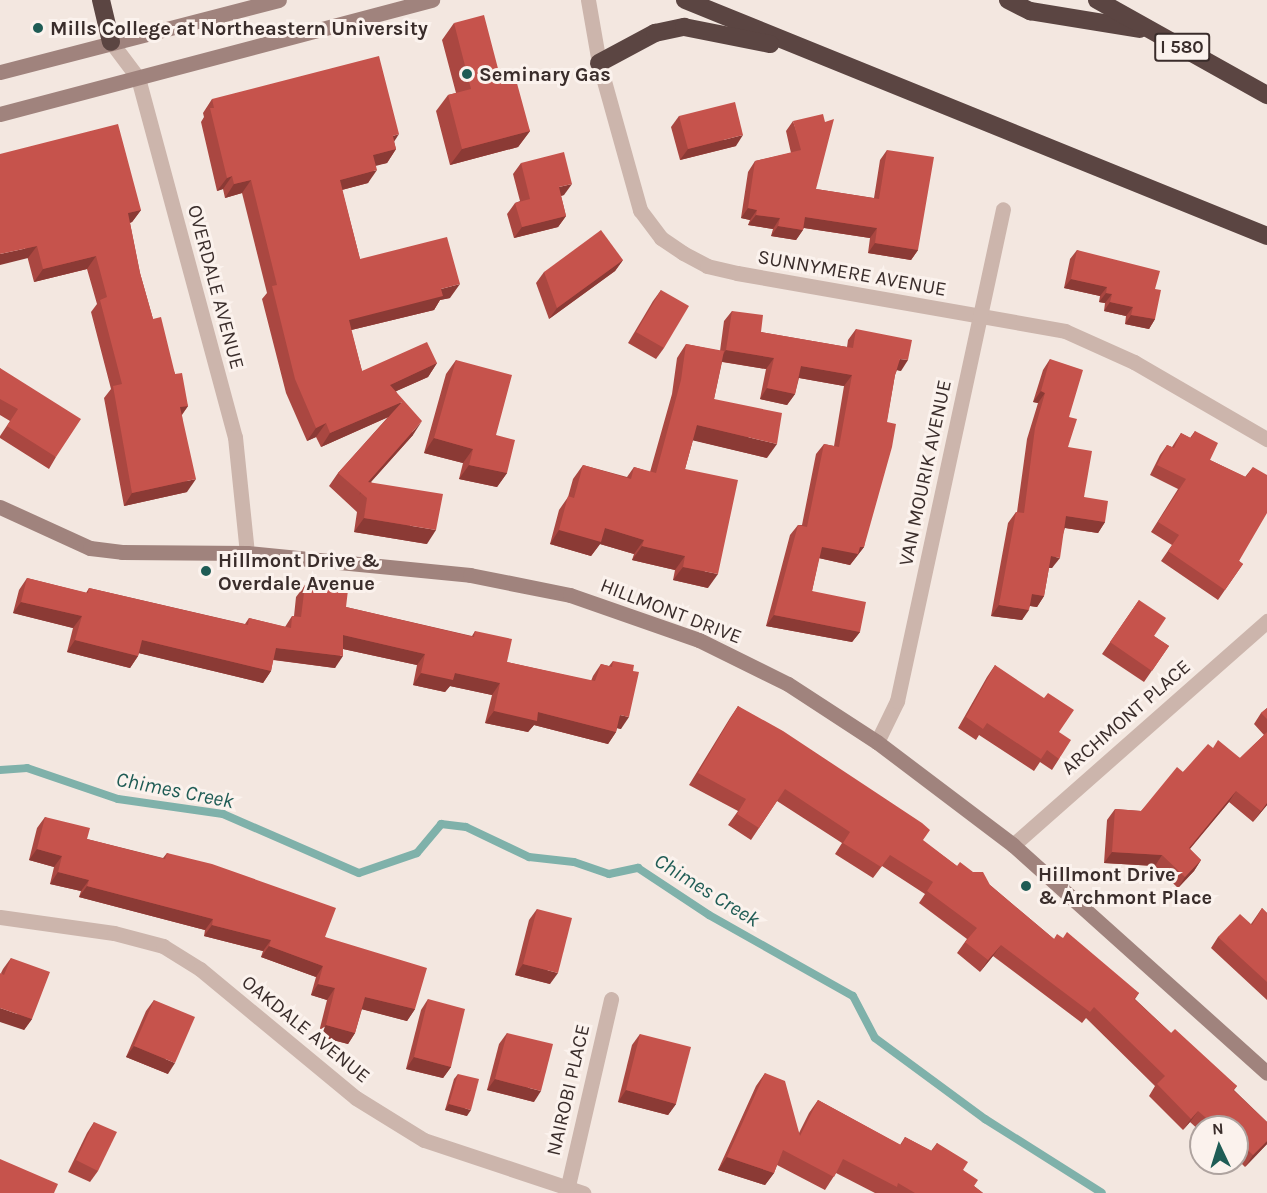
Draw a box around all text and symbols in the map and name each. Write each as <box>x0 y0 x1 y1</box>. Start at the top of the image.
place label: Mills College at Northeastern University <box>50 16 428 40</box>
marker: Mills College at Northeastern University <box>31 21 45 35</box>
road number: I 580 <box>1154 32 1210 62</box>
place label: Seminary Gas <box>479 62 611 86</box>
marker: Seminary Gas <box>460 67 474 81</box>
street label: OVERDALE AVENUE <box>183 202 249 372</box>
street label: SUNNYMERE AVENUE <box>756 245 948 301</box>
street label: VAN MOURIK AVENUE <box>894 378 956 568</box>
place label: Hillmont Drive & Overdale Avenue <box>218 548 380 595</box>
marker: Hillmont Drive & Overdale Avenue <box>199 564 213 578</box>
street label: HILLMONT DRIVE <box>597 573 745 649</box>
street label: ARCHMONT PLACE <box>1057 654 1195 780</box>
water label: Chimes Creek <box>114 766 236 814</box>
water label: Chimes Creek <box>650 848 764 932</box>
place label: Hillmont Drive & Archmont Place <box>1038 862 1212 909</box>
marker: Hillmont Drive & Archmont Place <box>1019 879 1033 893</box>
street label: OAKDALE AVENUE <box>237 970 375 1088</box>
street label: NAIROBI PLACE <box>541 1022 595 1158</box>
north arrow <box>1189 1115 1249 1175</box>
text: N <box>1211 1119 1224 1138</box>

